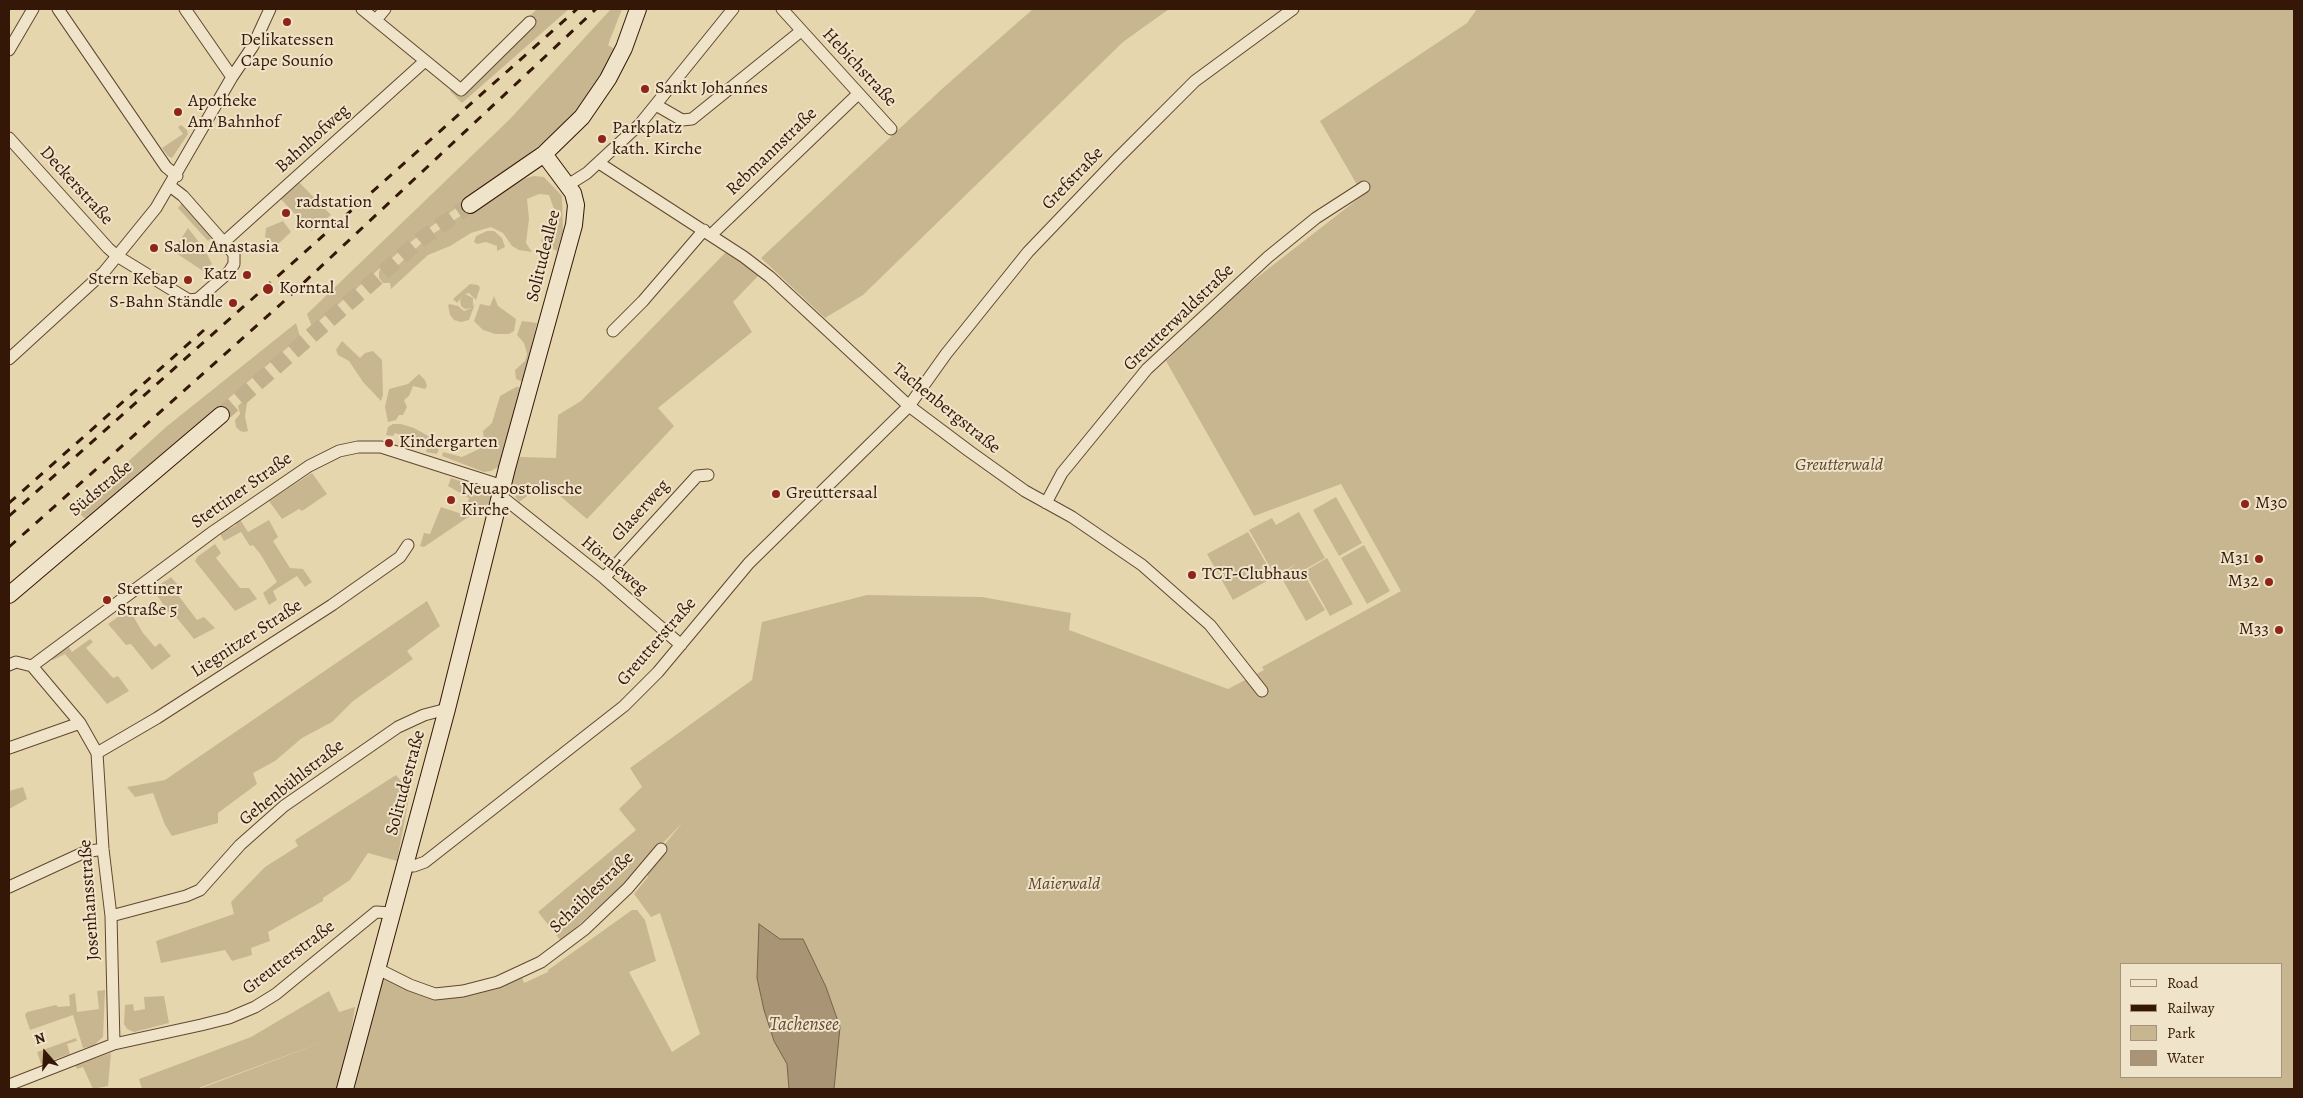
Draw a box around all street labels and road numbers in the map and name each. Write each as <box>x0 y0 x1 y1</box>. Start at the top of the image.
street label: Hebichstraße <box>817 24 901 112</box>
street label: Bahnhofweg <box>271 100 355 178</box>
street label: Rebmannstraße <box>722 103 822 201</box>
street label: Deckerstraße <box>35 142 117 230</box>
street label: Grefstraße <box>1038 143 1108 215</box>
street label: Solitudeallee <box>522 208 566 304</box>
street label: Greutterwaldstraße <box>1119 260 1239 376</box>
street label: Tachenbergstraße <box>888 359 1004 459</box>
street label: Stettiner Straße <box>187 448 297 534</box>
street label: Südstraße <box>65 456 137 522</box>
street label: Glaserweg <box>607 475 675 547</box>
street label: Hörnleweg <box>576 532 652 600</box>
street label: Greutterstraße <box>613 593 701 691</box>
street label: Liegnitzer Straße <box>187 595 307 683</box>
street label: Solitudestraße <box>382 728 430 838</box>
street label: Gehenbühlstraße <box>235 735 349 831</box>
street label: Josenhansstraße <box>75 839 105 961</box>
street label: Schaiblestraße <box>545 848 639 938</box>
street label: Greutterstraße <box>239 916 339 1000</box>

